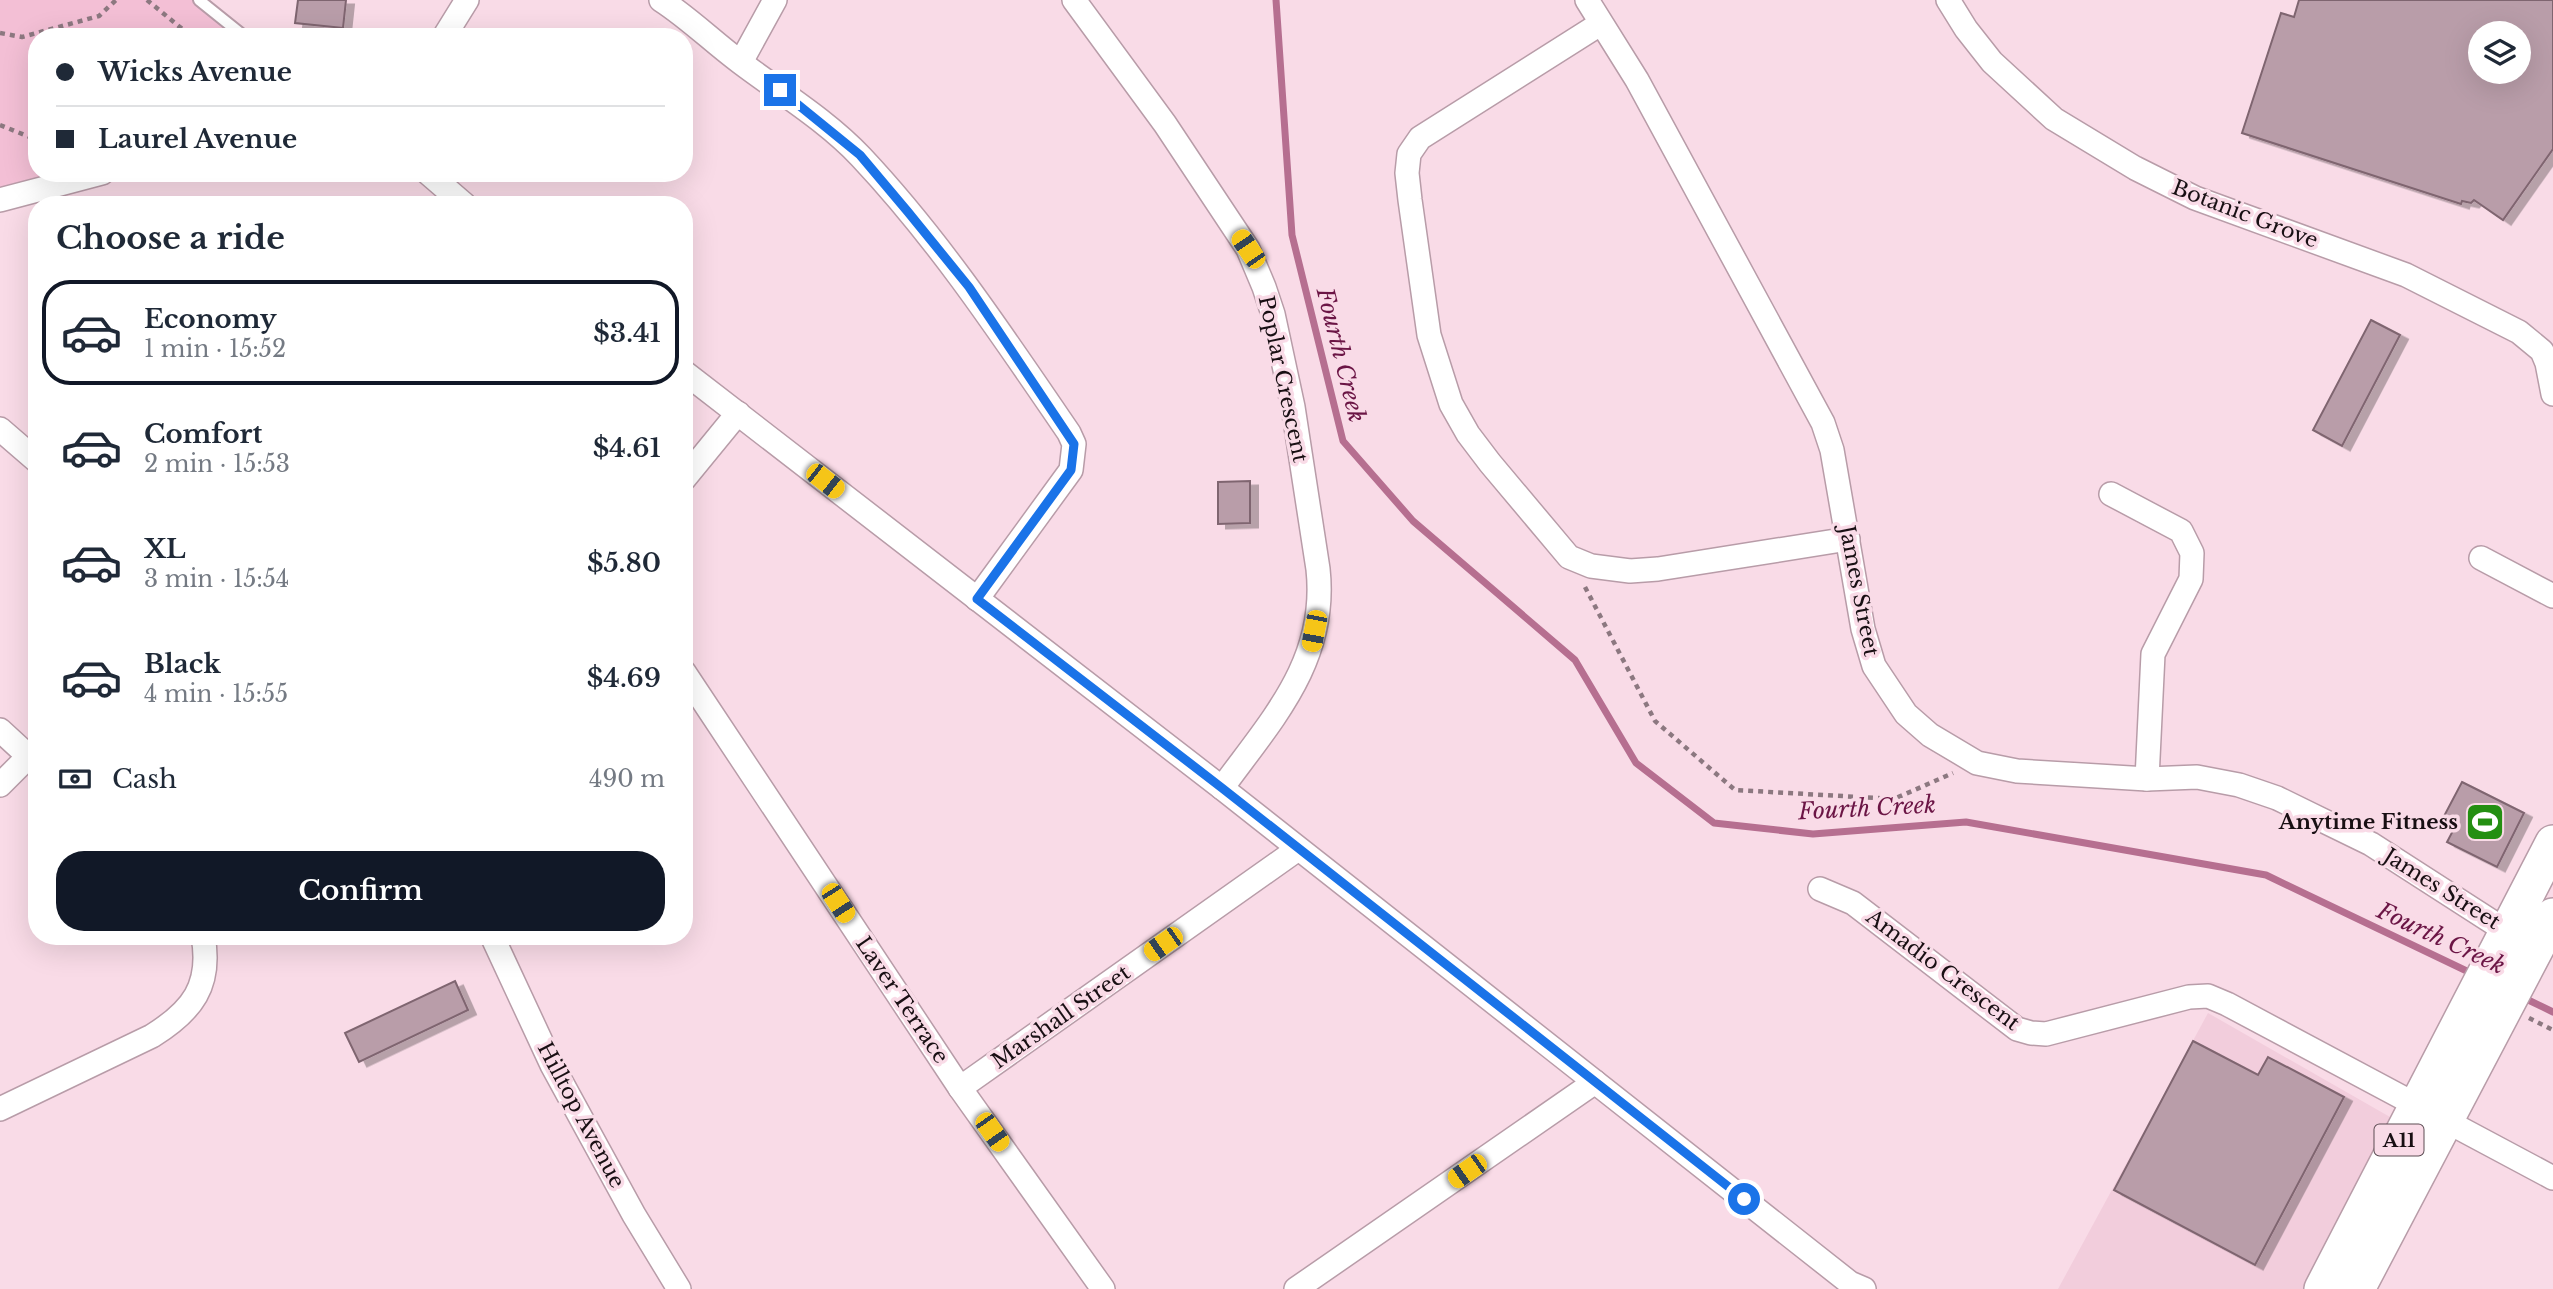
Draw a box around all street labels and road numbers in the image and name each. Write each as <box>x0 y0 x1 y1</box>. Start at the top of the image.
street label: Botanic Grove <box>2168 174 2322 254</box>
street label: Poplar Crescent <box>1253 293 1313 465</box>
street label: James Street <box>1833 521 1884 659</box>
street label: James Street <box>2376 841 2505 935</box>
street label: Amadio Crescent <box>1860 903 2025 1036</box>
street label: Laver Terrace <box>850 932 954 1068</box>
street label: Marshall Street <box>987 960 1135 1074</box>
street label: Hilltop Avenue <box>532 1038 630 1192</box>
road number: A11 <box>2374 1124 2424 1156</box>

